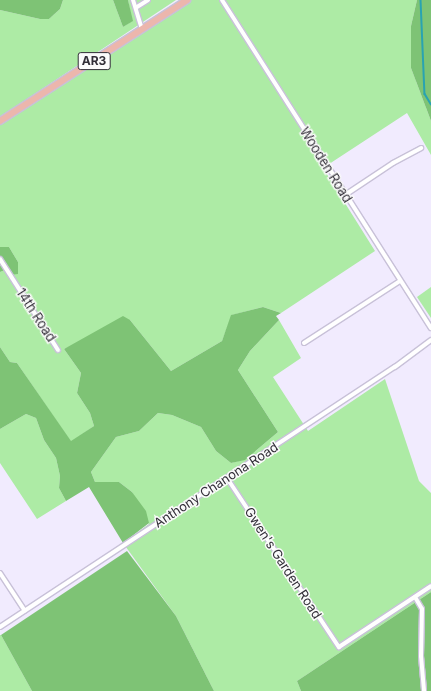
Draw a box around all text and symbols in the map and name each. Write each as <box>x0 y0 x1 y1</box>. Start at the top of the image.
road number: AR3 <box>77 51 111 71</box>
street label: Wooden Road <box>297 124 355 206</box>
street label: 14th Road <box>13 285 59 345</box>
street label: Anthony Chanona Road <box>151 439 281 531</box>
street label: Gwen's Garden Road <box>241 504 325 622</box>

